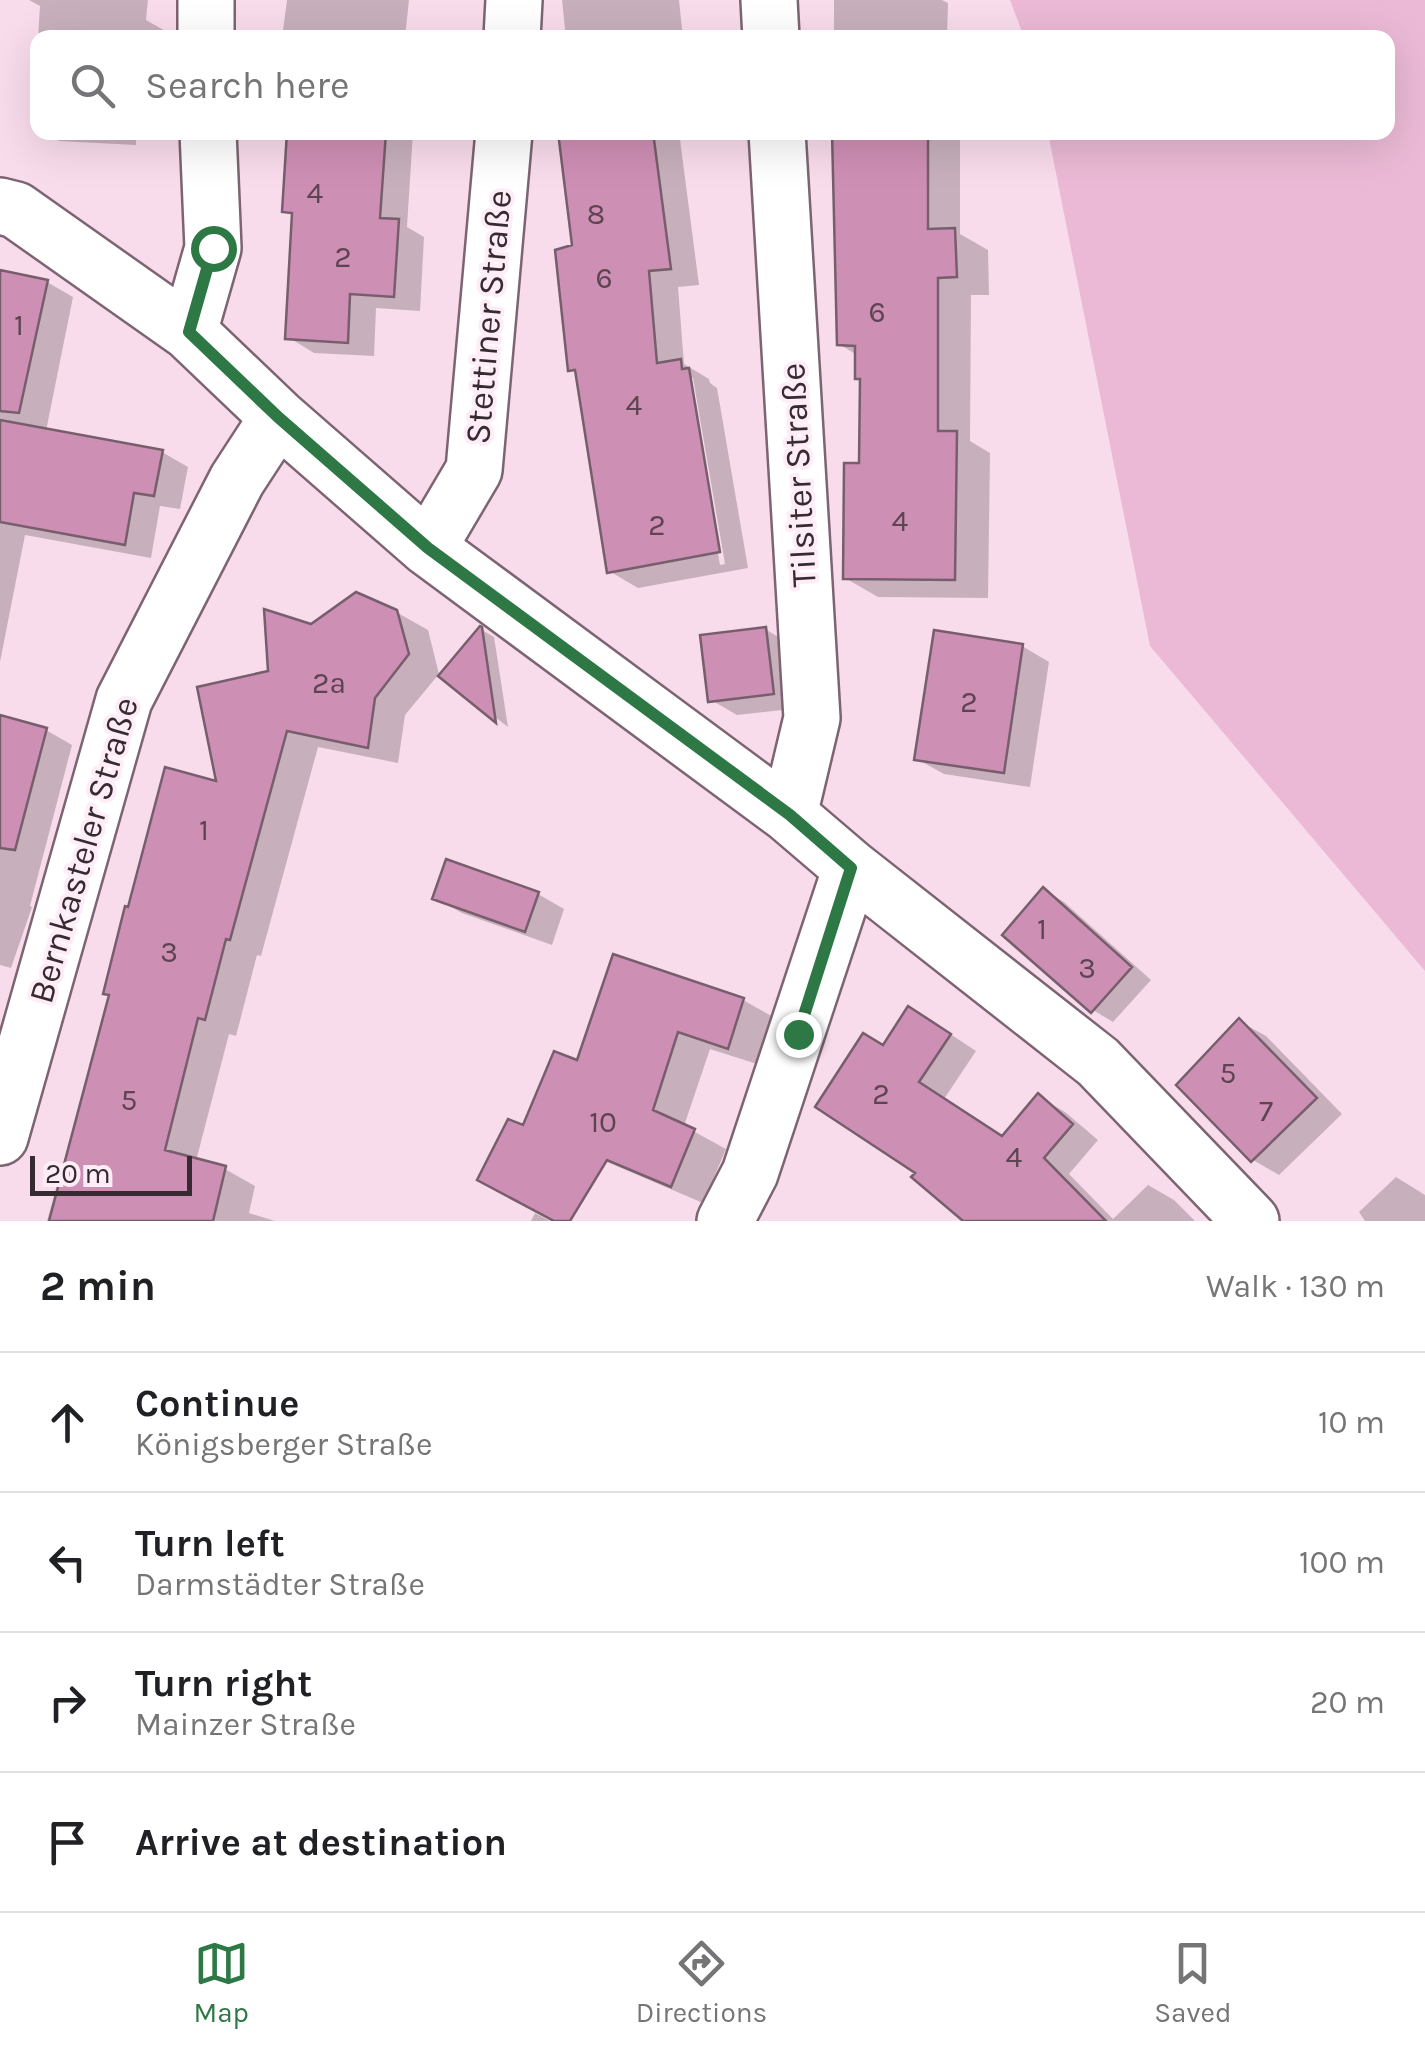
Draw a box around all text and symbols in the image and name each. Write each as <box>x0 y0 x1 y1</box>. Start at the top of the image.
search box <box>30 30 1395 140</box>
icon: search <box>65 58 120 113</box>
text: Search here <box>145 63 349 108</box>
house number: 4 <box>307 175 324 211</box>
street label: Stettiner Straße <box>457 188 520 446</box>
house number: 8 <box>587 196 605 232</box>
route start <box>191 226 237 272</box>
house number: 2 <box>334 239 352 275</box>
house number: 6 <box>595 260 613 296</box>
house number: 6 <box>868 294 886 330</box>
house number: 1 <box>14 307 24 343</box>
street label: Tilsiter Straße <box>772 362 825 588</box>
house number: 4 <box>626 387 643 423</box>
house number: 4 <box>892 503 909 539</box>
house number: 2 <box>648 507 666 543</box>
house number: 2a <box>312 665 346 701</box>
house number: 2 <box>960 684 978 720</box>
street label: Bernkasteler Straße <box>20 692 147 1008</box>
house number: 1 <box>199 812 209 848</box>
house number: 1 <box>1037 911 1047 947</box>
house number: 3 <box>160 934 178 970</box>
house number: 3 <box>1078 950 1096 986</box>
route end <box>776 1012 822 1058</box>
house number: 5 <box>1220 1055 1236 1091</box>
house number: 2 <box>872 1076 890 1112</box>
house number: 5 <box>121 1082 137 1118</box>
house number: 7 <box>1259 1093 1273 1129</box>
house number: 10 <box>589 1104 617 1140</box>
house number: 4 <box>1006 1139 1023 1175</box>
scale bar <box>30 1151 192 1196</box>
text: 20 m <box>45 1157 111 1190</box>
text: 2 min <box>40 1261 156 1311</box>
text: Walk · 130 m <box>1206 1268 1385 1305</box>
text: Continue <box>135 1381 299 1426</box>
icon: ahead <box>40 1395 95 1450</box>
text: 10 m <box>1318 1404 1385 1441</box>
text: Königsberger Straße <box>135 1426 432 1463</box>
text: Turn left <box>135 1521 285 1566</box>
icon: left <box>40 1535 95 1590</box>
text: 100 m <box>1299 1544 1385 1581</box>
text: Darmstädter Straße <box>135 1566 425 1603</box>
text: Turn right <box>135 1661 312 1706</box>
icon: right <box>40 1675 95 1730</box>
text: 20 m <box>1310 1684 1385 1721</box>
text: Mainzer Straße <box>135 1706 356 1743</box>
icon: arrive <box>40 1815 95 1870</box>
text: Arrive at destination <box>135 1820 507 1865</box>
tab: Map <box>193 1936 249 2029</box>
tab: Directions <box>636 1936 767 2029</box>
tab: Saved <box>1154 1936 1232 2029</box>

